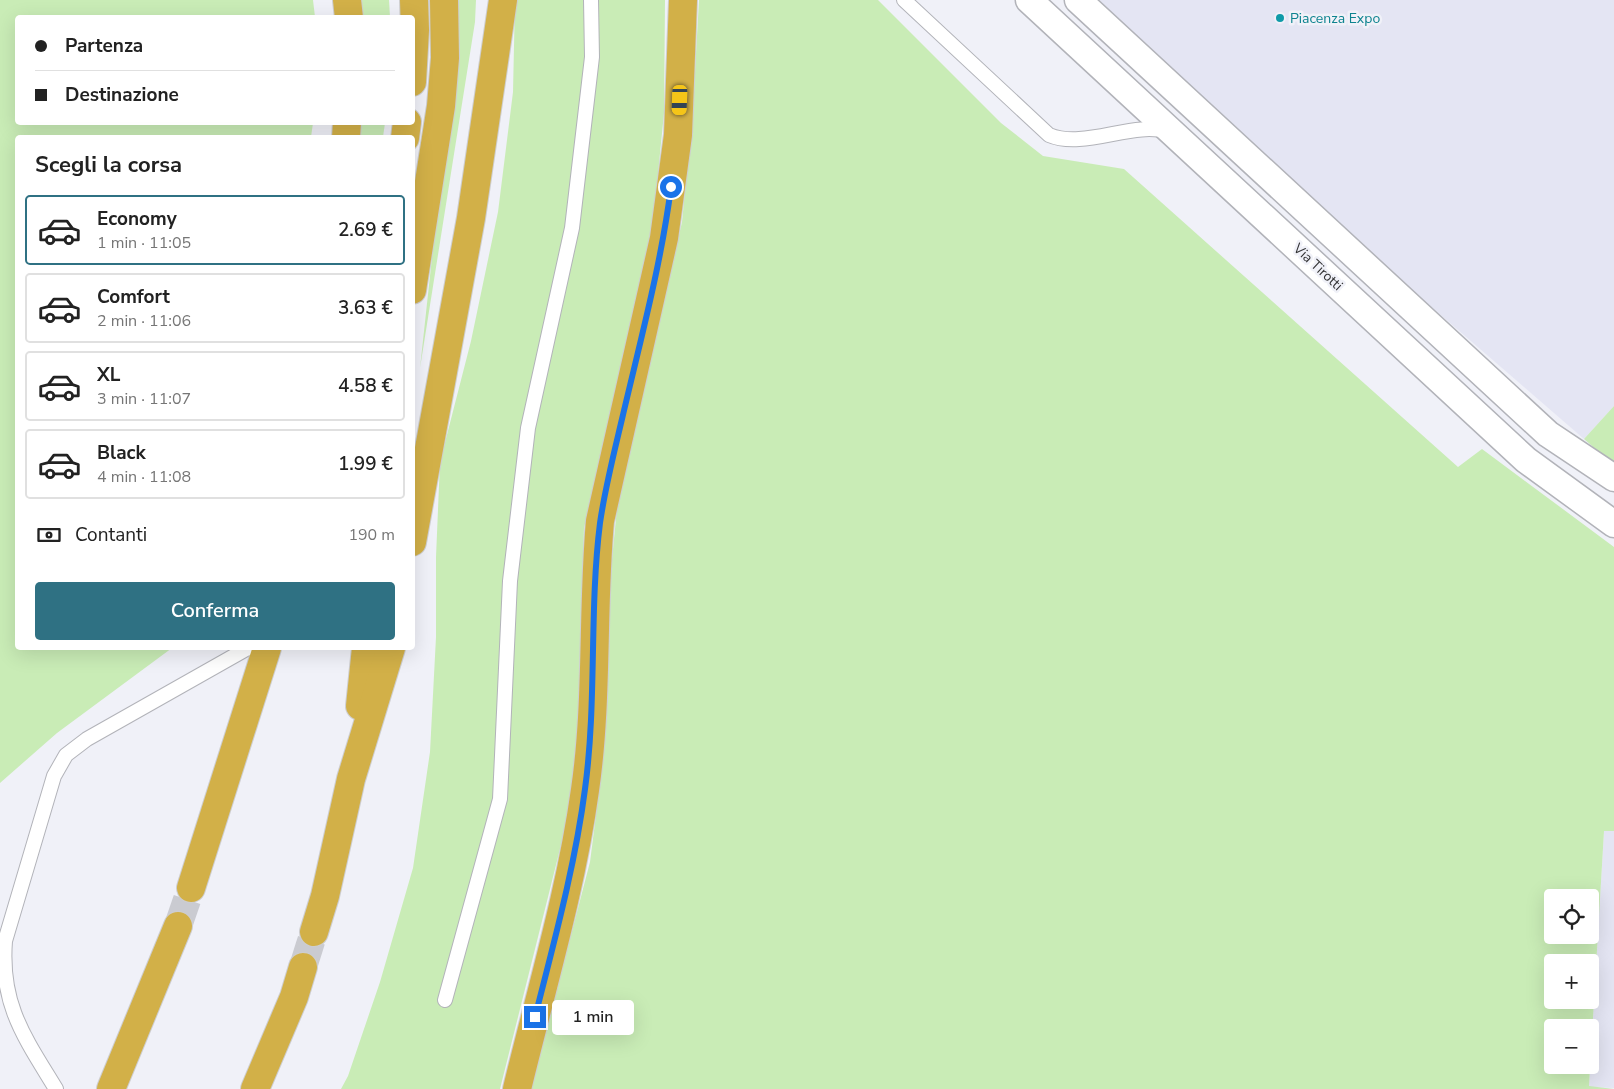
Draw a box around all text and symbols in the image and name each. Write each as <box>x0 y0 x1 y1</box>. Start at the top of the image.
place label: Piacenza Expo <box>1290 9 1380 28</box>
marker: Piacenza Expo <box>1274 12 1286 24</box>
text: Partenza <box>65 33 143 59</box>
text: Destinazione <box>65 82 179 108</box>
car <box>671 85 688 115</box>
text: Scegli la corsa <box>35 150 182 180</box>
route start <box>660 176 682 198</box>
text: Economy <box>97 206 177 232</box>
icon: car <box>37 208 82 253</box>
text: 2.69 € <box>338 217 393 243</box>
text: 1 min · 11:05 <box>97 232 191 254</box>
street label: Via Tirotti <box>1288 239 1347 295</box>
text: Comfort <box>97 284 170 310</box>
icon: car <box>37 286 82 331</box>
text: 3.63 € <box>338 295 393 321</box>
text: 2 min · 11:06 <box>97 310 191 332</box>
text: XL <box>97 362 120 388</box>
icon: car <box>37 364 82 409</box>
text: 4.58 € <box>338 373 393 399</box>
text: 3 min · 11:07 <box>97 388 191 410</box>
text: Black <box>97 440 146 466</box>
icon: car <box>37 442 82 487</box>
text: 1.99 € <box>338 451 393 477</box>
text: 4 min · 11:08 <box>97 466 191 488</box>
icon: cash <box>35 521 63 549</box>
text: Contanti <box>75 522 147 548</box>
text: 190 m <box>348 524 395 546</box>
button: Conferma <box>35 582 395 640</box>
map controls <box>1544 889 1599 1074</box>
button: locate <box>1544 889 1599 944</box>
button: + <box>1544 954 1599 1009</box>
callout: 1 min <box>552 1000 635 1034</box>
route end <box>524 1006 546 1028</box>
text: 1 min <box>573 1006 613 1028</box>
button: − <box>1544 1019 1599 1074</box>

